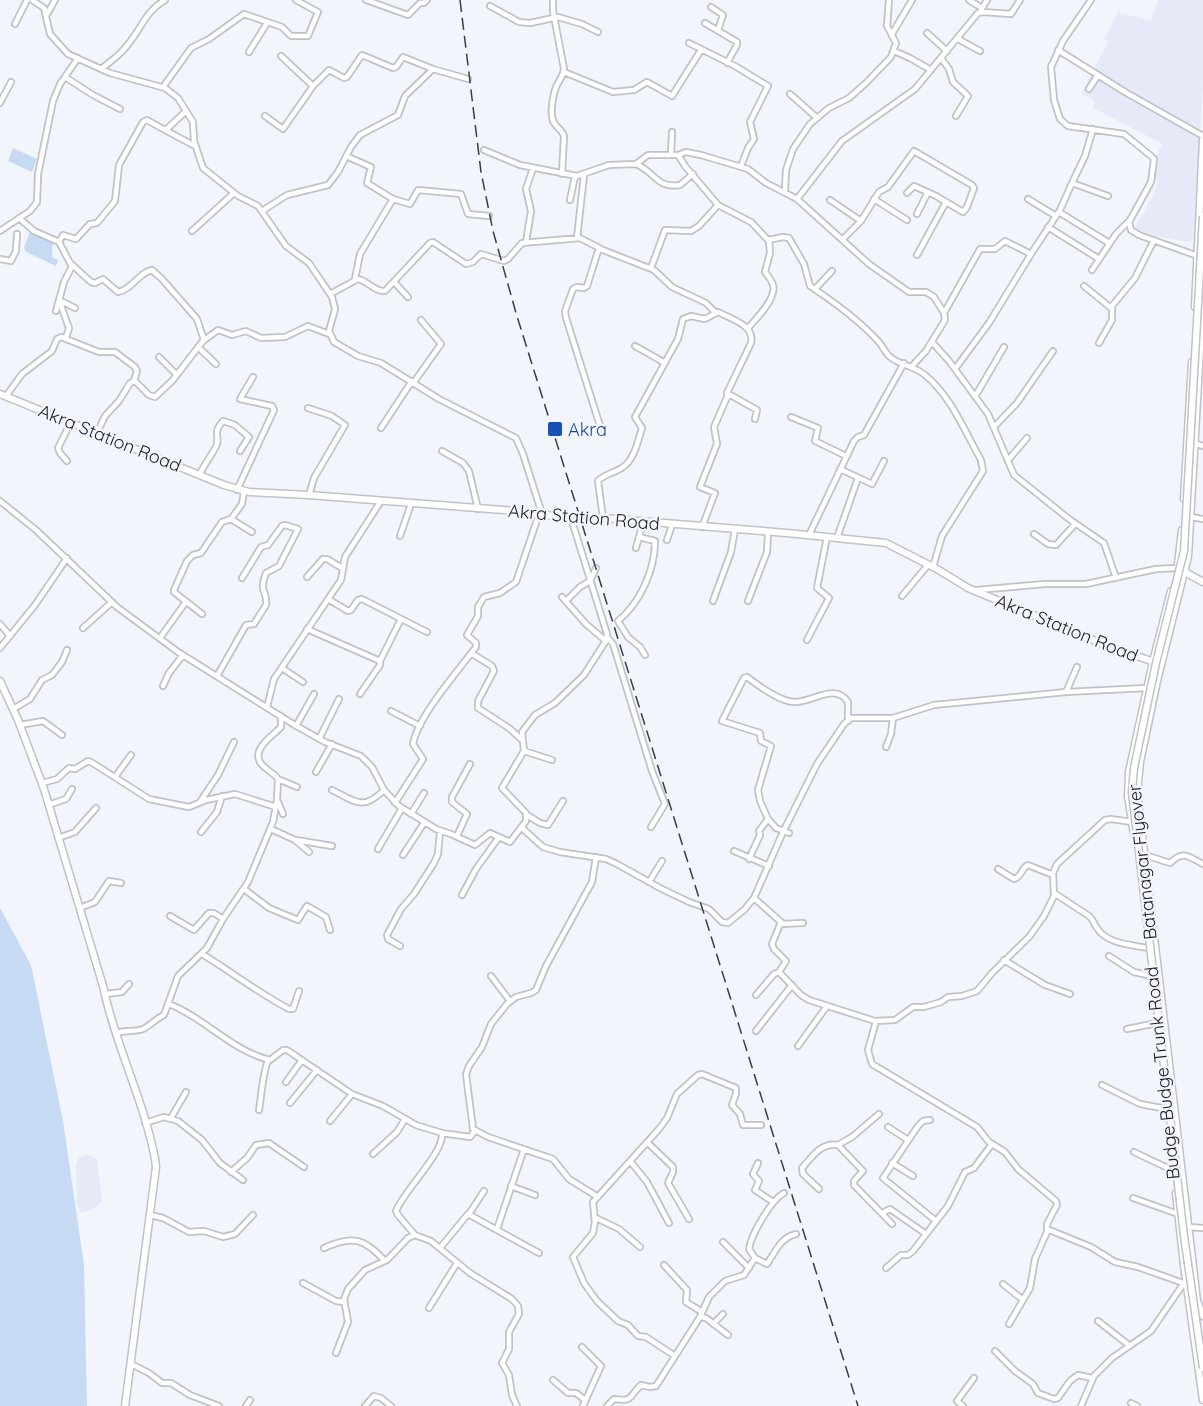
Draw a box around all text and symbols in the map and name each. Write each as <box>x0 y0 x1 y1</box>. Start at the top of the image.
street label: Akra Station Road <box>35 399 185 477</box>
place label: Akra <box>568 418 607 441</box>
marker: Akra <box>546 420 564 438</box>
street label: Akra Station Road <box>507 499 661 535</box>
street label: Akra Station Road <box>992 589 1142 667</box>
street label: Batanagar Flyover <box>1122 783 1162 941</box>
street label: Budge Budge Trunk Road <box>1139 965 1185 1181</box>

